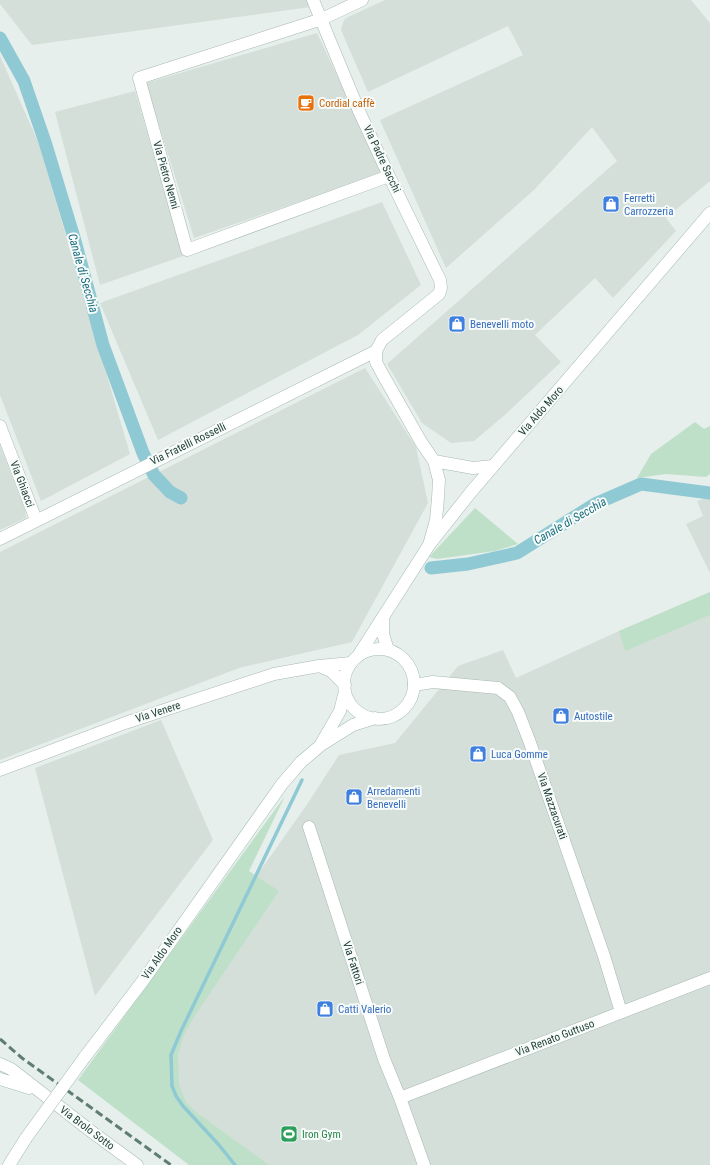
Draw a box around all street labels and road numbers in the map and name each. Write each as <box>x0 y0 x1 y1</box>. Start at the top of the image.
street label: Via Padre Sacchi <box>361 123 403 195</box>
street label: Via Pietro Nenni <box>150 140 182 210</box>
street label: Via Aldo Moro <box>516 383 566 438</box>
street label: Via Fratelli Rosselli <box>148 420 228 468</box>
street label: Via Ghiacci <box>7 459 37 509</box>
street label: Via Venere <box>134 699 182 725</box>
street label: Via Mazzacurati <box>535 771 569 841</box>
street label: Via Aldo Moro <box>139 924 185 982</box>
street label: Via Fattori <box>340 940 366 986</box>
street label: Via Renato Guttuso <box>514 1017 597 1059</box>
street label: Via Brolo Sotto <box>57 1103 117 1153</box>

